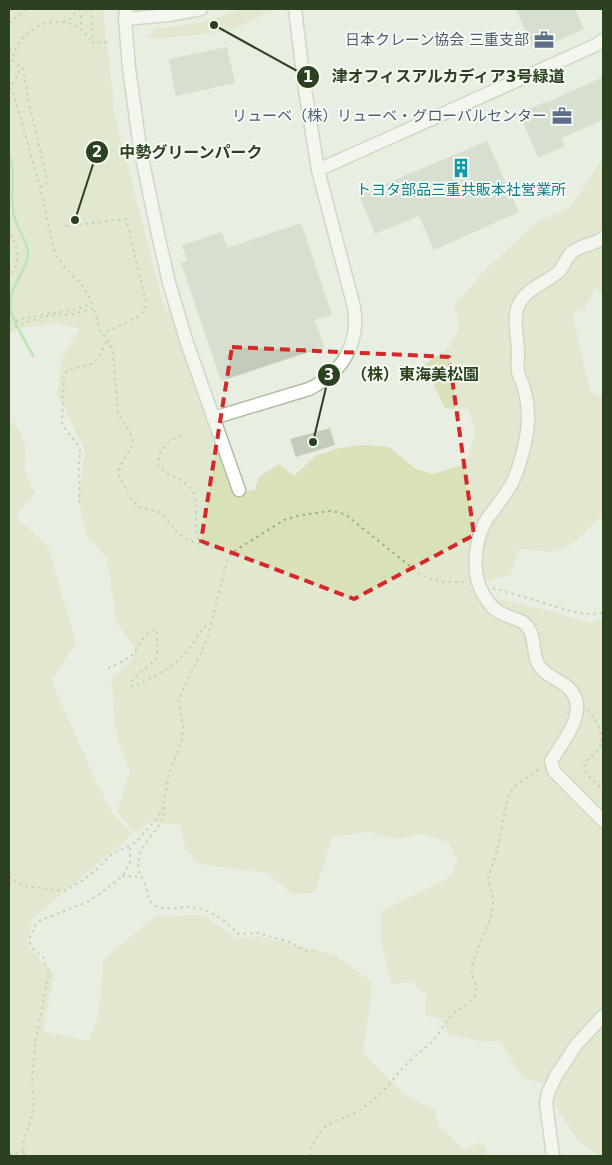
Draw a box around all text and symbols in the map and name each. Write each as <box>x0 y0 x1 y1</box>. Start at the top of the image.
office icon: 日本クレーン協会 三重支部 <box>533 29 555 51</box>
place label: 日本クレーン協会 三重支部 <box>345 31 529 49</box>
callout: 津オフィスアルカディア3号緑道 <box>295 61 575 92</box>
text: 津オフィスアルカディア3号緑道 <box>331 67 565 86</box>
text: 1 <box>303 68 313 86</box>
office icon: リューベ（株）リューベ・グローバルセンター <box>551 105 573 127</box>
place label: リューベ（株）リューベ・グローバルセンター <box>232 107 547 125</box>
callout: 中勢グリーンパーク <box>84 136 273 167</box>
text: 2 <box>92 143 102 161</box>
text: 中勢グリーンパーク <box>119 143 263 162</box>
building icon: トヨタ部品三重共販本社営業所 <box>450 157 472 179</box>
place label: トヨタ部品三重共販本社営業所 <box>356 181 566 199</box>
callout: （株）東海美松園 <box>316 359 489 390</box>
text: （株）東海美松園 <box>351 365 479 384</box>
text: 3 <box>324 366 334 384</box>

